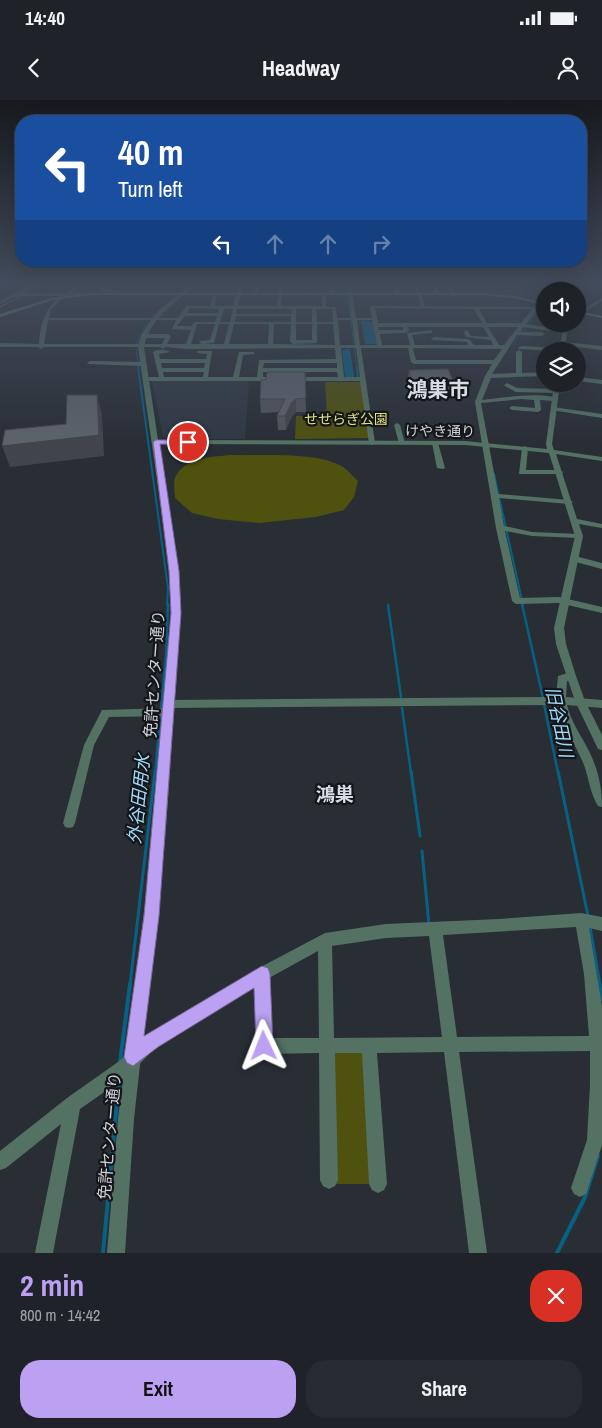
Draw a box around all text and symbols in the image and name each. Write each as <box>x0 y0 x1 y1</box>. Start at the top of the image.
text: 14:40 <box>25 5 65 31</box>
text: Headway <box>262 53 340 83</box>
icon: back <box>20 54 48 82</box>
icon: person <box>554 54 582 82</box>
text: 40 m <box>118 129 183 176</box>
icon: left <box>35 135 100 200</box>
text: Turn left <box>118 174 183 204</box>
icon: left <box>208 230 236 258</box>
icon: ahead <box>261 230 289 258</box>
icon: ahead <box>314 230 342 258</box>
icon: right <box>367 230 395 258</box>
map controls <box>536 282 586 392</box>
button: sound <box>536 282 586 332</box>
button: layers <box>536 342 586 392</box>
district label: 鴻巣市 <box>407 375 470 404</box>
park label: せせらぎ公園 <box>304 410 388 428</box>
pin <box>167 421 209 463</box>
street label: けやき通り <box>405 421 475 441</box>
icon: arrive <box>174 428 202 456</box>
street label: 免許センター通り <box>139 609 169 739</box>
water label: 旧谷田川 <box>540 684 580 762</box>
water label: 外谷田用水 <box>121 751 156 845</box>
district label: 鴻巣 <box>316 781 354 807</box>
position arrow <box>237 1019 289 1071</box>
street label: 免許センター通り <box>92 1071 126 1201</box>
text: 2 min <box>20 1265 84 1305</box>
button: close <box>530 1270 582 1322</box>
text: 800 m · 14:42 <box>20 1304 100 1326</box>
button: Exit <box>20 1360 296 1418</box>
button: Share <box>306 1360 582 1418</box>

